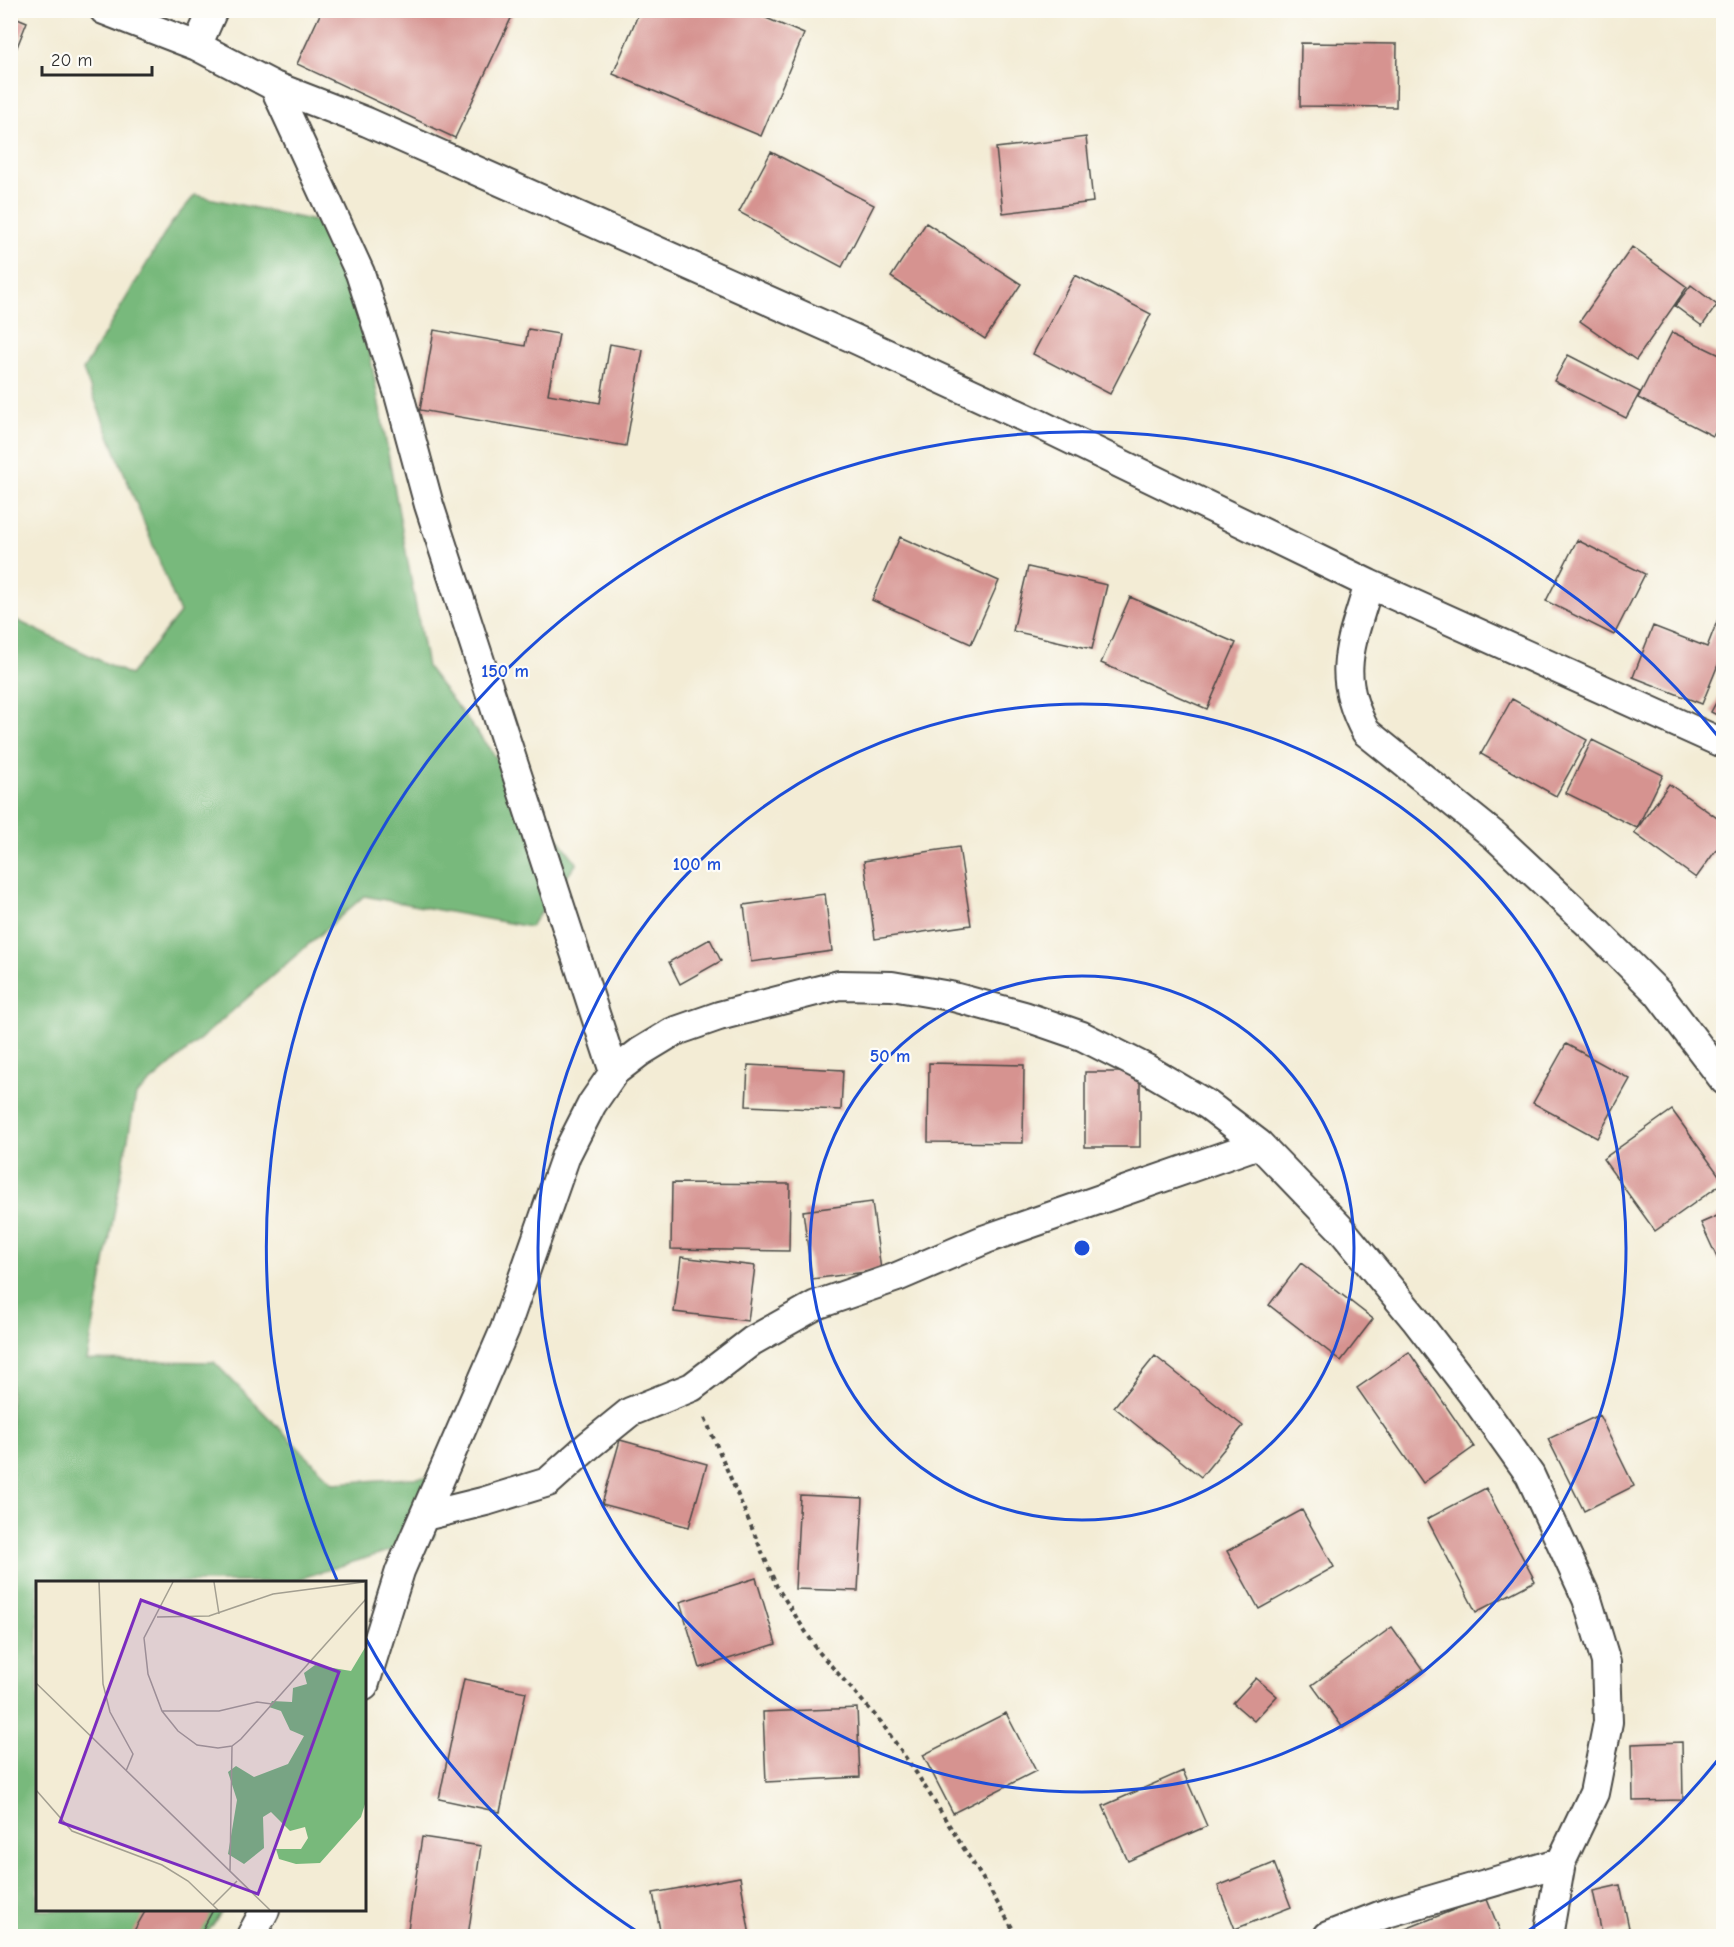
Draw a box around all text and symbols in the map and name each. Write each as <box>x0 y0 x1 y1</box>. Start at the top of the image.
scale bar <box>42 39 152 77</box>
text: 20 m <box>51 50 92 71</box>
text: 150 m <box>481 661 529 682</box>
text: 100 m <box>673 854 721 875</box>
text: 50 m <box>870 1046 910 1067</box>
centre of rings <box>1072 1238 1092 1258</box>
inset map <box>36 1581 366 1911</box>

